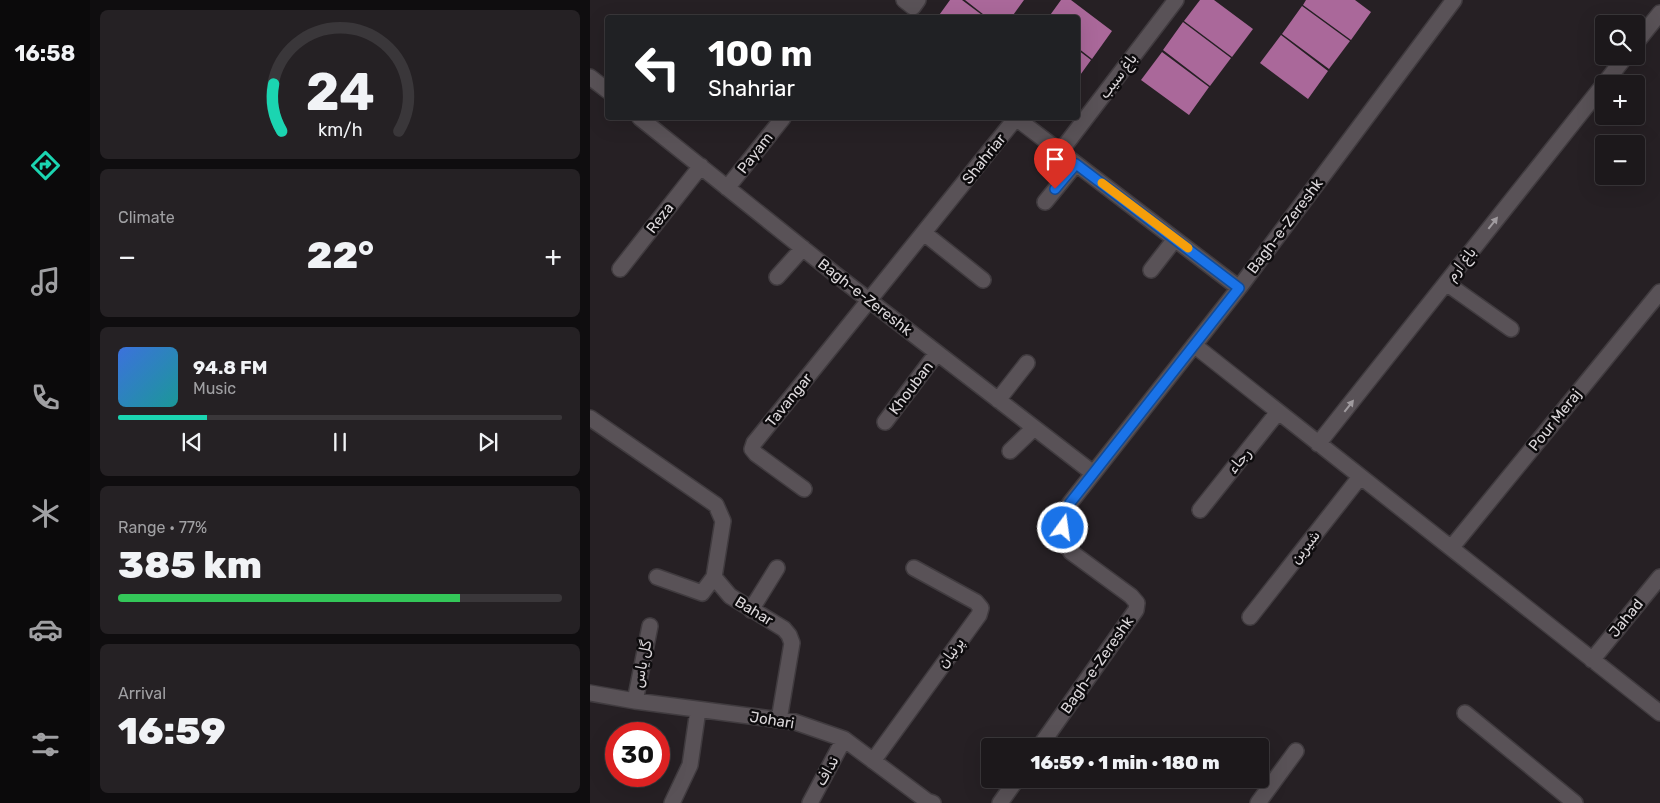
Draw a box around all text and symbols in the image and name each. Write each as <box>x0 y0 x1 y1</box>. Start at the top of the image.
map controls <box>1595 15 1645 185</box>
button: search <box>1595 15 1645 65</box>
text: 100 m <box>708 33 813 75</box>
icon: left <box>625 35 690 100</box>
text: 16:58 <box>15 40 75 67</box>
street label: باغ سیب <box>1095 50 1142 103</box>
text: 24 <box>305 61 375 123</box>
text: Shahriar <box>708 75 795 102</box>
button: + <box>1595 75 1645 125</box>
text: km/h <box>318 119 362 140</box>
street label: Payam <box>733 129 777 177</box>
street label: Shahriar <box>958 130 1010 188</box>
button: − <box>1595 135 1645 185</box>
pin <box>1034 138 1076 189</box>
icon: arrive <box>1041 145 1069 173</box>
icon: directions <box>28 148 63 183</box>
street label: Bagh-e-Zereshk <box>1243 175 1327 277</box>
street label: Reza <box>642 199 678 237</box>
text: Climate <box>118 208 175 227</box>
one-way arrow <box>1488 217 1499 230</box>
text: 22° <box>307 232 374 278</box>
text: − <box>118 240 136 273</box>
text: + <box>545 240 562 273</box>
street label: باغ ارم <box>1442 243 1481 286</box>
street label: Bagh-e-Zereshk <box>814 255 916 339</box>
icon: music <box>28 264 63 299</box>
text: 94.8 FM <box>193 356 268 379</box>
street label: Khouban <box>885 358 937 418</box>
street label: Tavangar <box>762 369 816 430</box>
text: Music <box>193 379 236 398</box>
icon: phone <box>28 380 63 415</box>
street label: Pour Meraj <box>1525 385 1585 455</box>
one-way arrow <box>1343 399 1354 412</box>
icon: previous <box>178 428 206 456</box>
icon: pause <box>326 428 354 456</box>
icon: next <box>474 428 502 456</box>
street label: رجاء <box>1223 445 1255 477</box>
icon: climate <box>28 496 63 531</box>
position arrow <box>1036 501 1088 553</box>
text: Range · 77% <box>118 518 207 537</box>
street label: شیرین <box>1286 527 1324 567</box>
text: 385 km <box>118 542 262 588</box>
street label: Bahar <box>732 593 777 630</box>
street label: Jahad <box>1605 595 1647 641</box>
icon: car <box>28 612 63 647</box>
street label: Bagh-e-Zereshk <box>1057 613 1137 717</box>
street label: پرنیان <box>934 634 969 672</box>
street label: گل یاس <box>629 638 655 689</box>
text: Arrival <box>118 684 166 703</box>
text: 16:59 <box>118 708 226 754</box>
street label: Johari <box>748 708 796 732</box>
speed limit sign: 30 <box>605 722 670 787</box>
icon: filters <box>28 727 63 762</box>
text: 16:59 · 1 min · 180 m <box>1030 751 1220 774</box>
street label: نداف <box>812 753 842 789</box>

